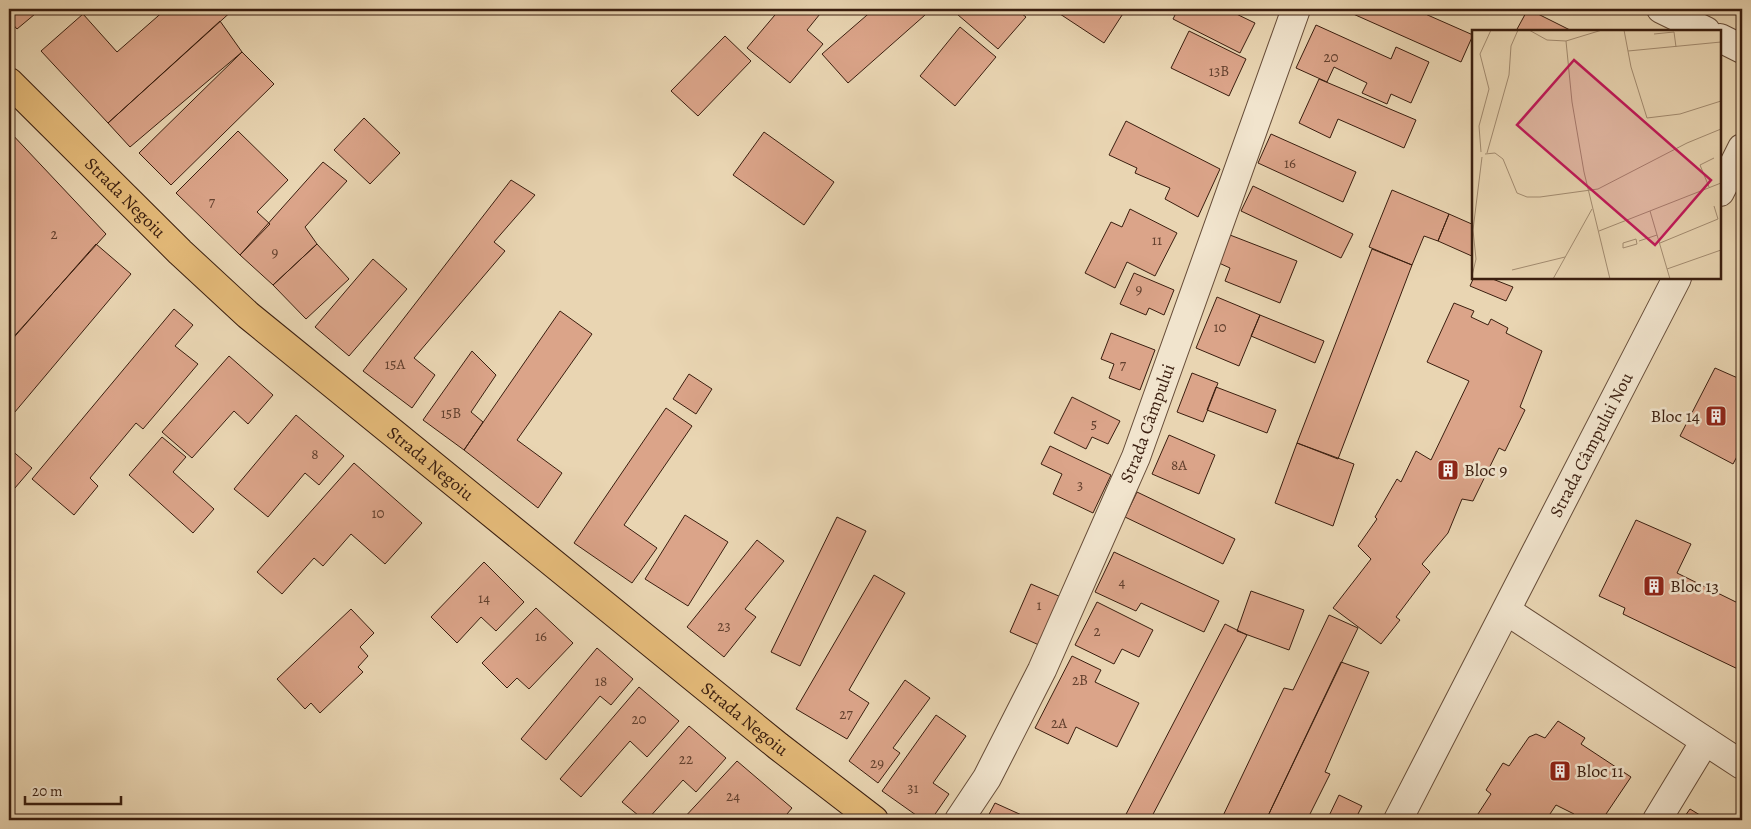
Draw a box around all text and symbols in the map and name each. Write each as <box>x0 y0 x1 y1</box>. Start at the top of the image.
inset map <box>1472 30 1721 279</box>
house number: 20 <box>1323 47 1339 67</box>
house number: 13B <box>1209 61 1229 81</box>
street label: Strada Negoiu <box>79 152 171 244</box>
house number: 16 <box>1284 153 1296 173</box>
house number: 7 <box>209 192 216 212</box>
house number: 2 <box>50 224 58 244</box>
house number: 11 <box>1152 230 1162 250</box>
house number: 9 <box>272 242 279 262</box>
house number: 9 <box>1136 279 1143 299</box>
house number: 10 <box>1213 317 1227 337</box>
house number: 15A <box>385 354 405 374</box>
house number: 7 <box>1120 355 1127 375</box>
street label: Strada Câmpului <box>1114 360 1180 487</box>
street label: Strada Câmpului Nou <box>1544 368 1639 522</box>
house number: 15B <box>441 403 461 423</box>
place label: Bloc 14 <box>1650 404 1700 428</box>
building icon: Bloc 14 <box>1704 404 1728 428</box>
house number: 5 <box>1091 414 1097 434</box>
street label: Strada Negoiu <box>382 421 479 506</box>
house number: 8 <box>311 444 319 464</box>
house number: 8A <box>1171 455 1187 475</box>
building icon: Bloc 9 <box>1436 458 1460 482</box>
place label: Bloc 9 <box>1464 458 1508 482</box>
house number: 3 <box>1077 475 1083 495</box>
house number: 10 <box>371 503 385 523</box>
house number: 4 <box>1119 572 1126 592</box>
building icon: Bloc 13 <box>1642 574 1666 598</box>
place label: Bloc 13 <box>1670 574 1719 598</box>
house number: 14 <box>478 588 490 608</box>
house number: 1 <box>1036 595 1042 615</box>
house number: 23 <box>717 616 731 636</box>
house number: 2 <box>1093 621 1101 641</box>
house number: 16 <box>535 626 547 646</box>
house number: 2B <box>1072 670 1088 690</box>
house number: 18 <box>595 671 607 691</box>
street label: Strada Negoiu <box>696 676 793 762</box>
house number: 27 <box>839 704 853 724</box>
house number: 20 <box>631 709 647 729</box>
house number: 2A <box>1051 713 1067 733</box>
house number: 22 <box>679 749 693 769</box>
house number: 29 <box>870 753 884 773</box>
building icon: Bloc 11 <box>1548 759 1572 783</box>
place label: Bloc 11 <box>1576 759 1624 783</box>
scale bar <box>25 774 121 806</box>
house number: 31 <box>907 778 919 798</box>
text: 20 m <box>32 781 63 801</box>
house number: 24 <box>726 786 740 806</box>

